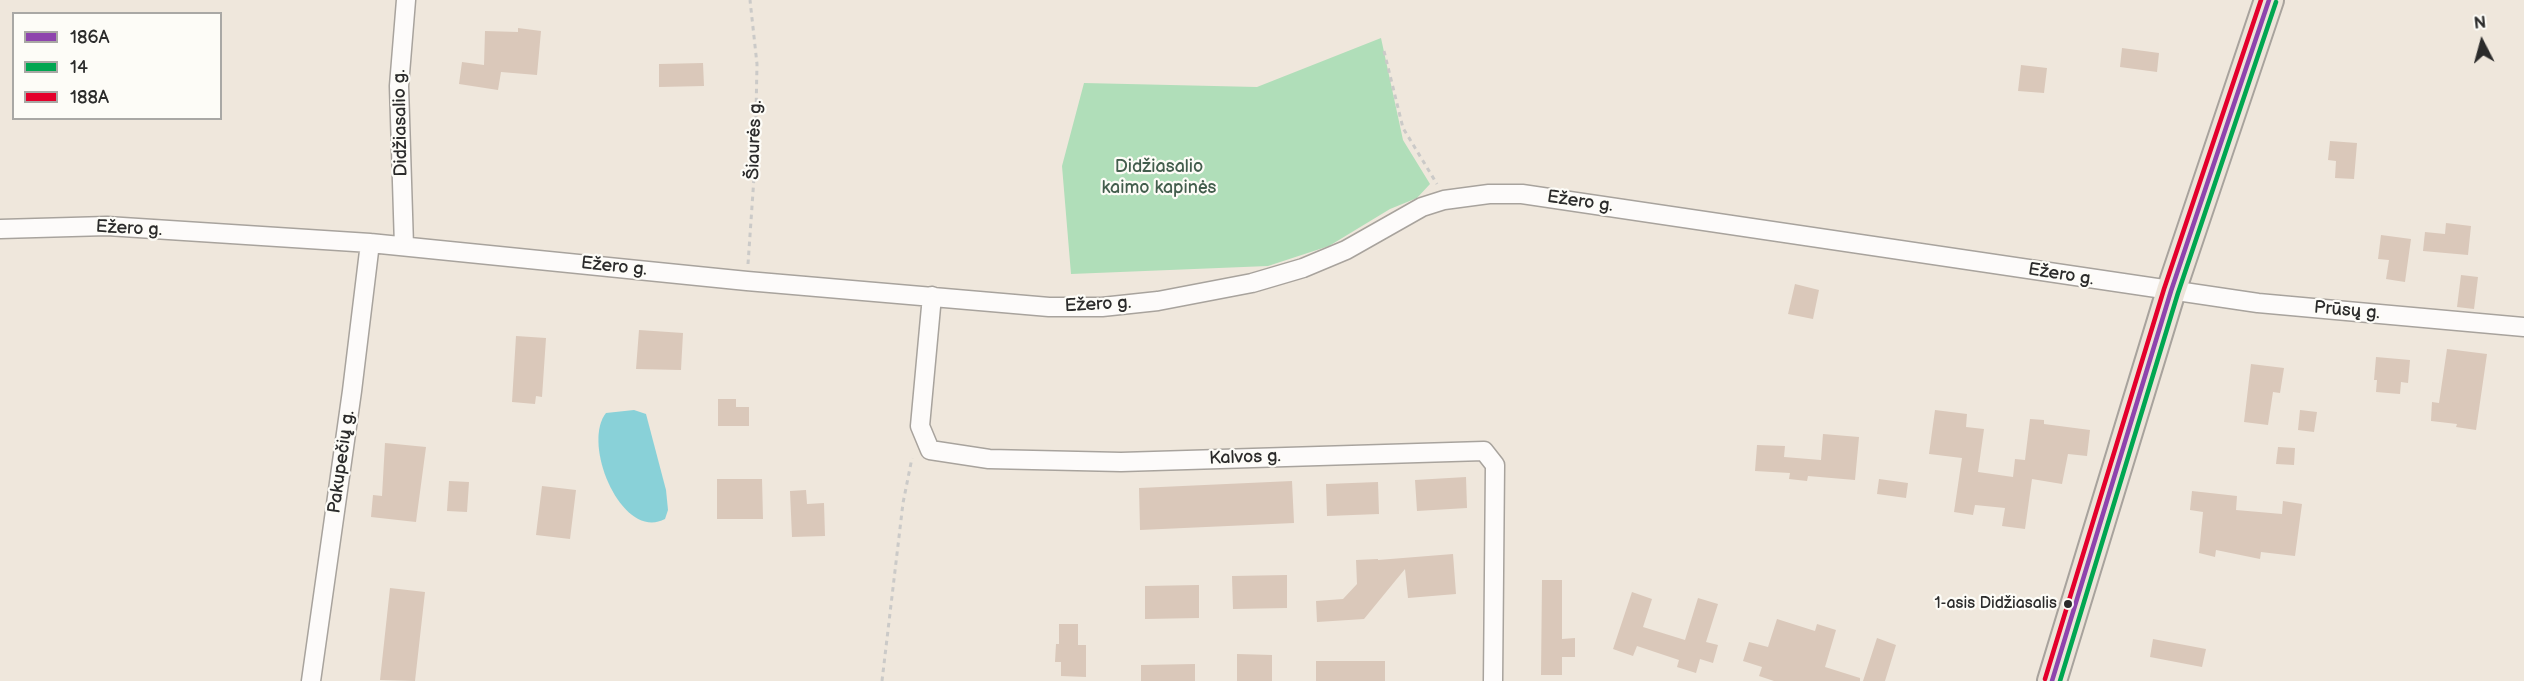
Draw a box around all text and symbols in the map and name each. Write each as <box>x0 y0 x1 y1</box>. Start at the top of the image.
legend <box>12 12 222 120</box>
north arrow <box>2452 12 2512 72</box>
text: N <box>2473 14 2487 34</box>
text: 186A <box>70 27 109 48</box>
text: 14 <box>70 57 88 78</box>
street label: Didžiasalio g. <box>389 69 413 177</box>
text: 188A <box>70 87 109 108</box>
street label: Šiaurės g. <box>743 100 767 180</box>
park label: Didžiasalio kaimo kapinės <box>1101 156 1217 198</box>
street label: Ežero g. <box>1546 187 1614 217</box>
street label: Ežero g. <box>95 216 163 242</box>
street label: Ežero g. <box>580 253 648 281</box>
street label: Ežero g. <box>2027 259 2095 291</box>
street label: Ežero g. <box>1064 292 1132 318</box>
street label: Prūsų g. <box>2313 297 2381 325</box>
street label: Pakupečių g. <box>324 409 360 515</box>
street label: Kalvos g. <box>1209 446 1281 470</box>
place label: 1-asis Didžiasalis <box>1934 594 2057 614</box>
marker: 1-asis Didžiasalis <box>2062 598 2074 610</box>

